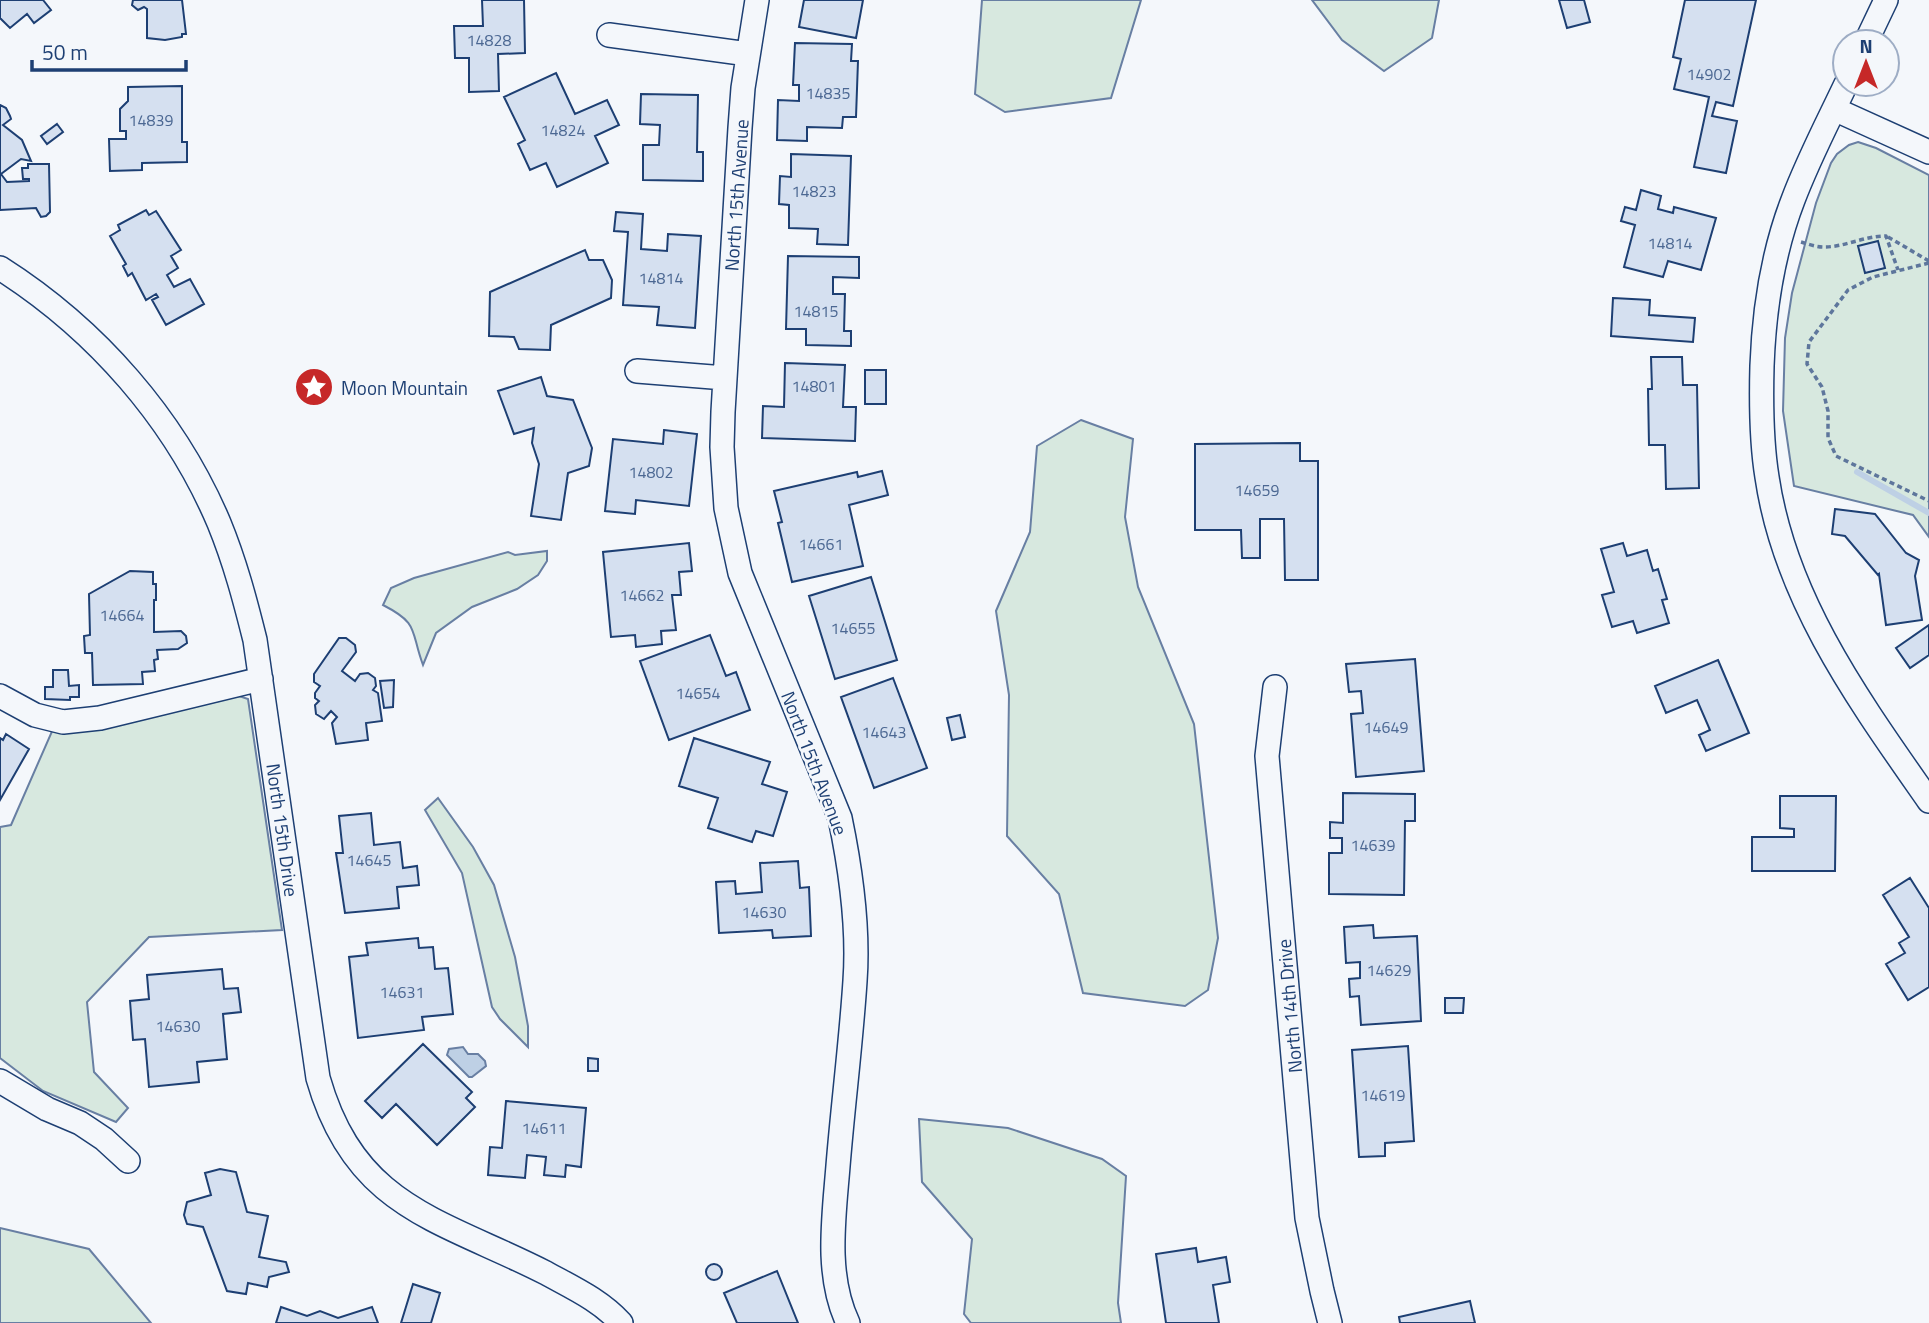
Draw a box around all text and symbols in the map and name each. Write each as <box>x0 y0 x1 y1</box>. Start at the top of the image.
scale bar <box>32 28 186 72</box>
house number: 14828 <box>467 28 511 52</box>
north arrow <box>1831 28 1901 98</box>
text: N <box>1859 31 1873 60</box>
text: 50 m <box>42 36 88 68</box>
house number: 14902 <box>1687 62 1731 86</box>
house number: 14835 <box>806 81 850 105</box>
house number: 14839 <box>129 108 173 132</box>
house number: 14824 <box>541 118 585 142</box>
street label: North 15th Avenue <box>716 118 756 272</box>
house number: 14823 <box>792 179 836 203</box>
house number: 14814 <box>1648 231 1692 255</box>
house number: 14814 <box>639 266 683 290</box>
house number: 14815 <box>794 299 838 323</box>
place icon: Moon Mountain <box>293 366 335 408</box>
place label: Moon Mountain <box>341 373 468 402</box>
house number: 14801 <box>792 374 836 398</box>
house number: 14802 <box>629 460 673 484</box>
house number: 14659 <box>1235 478 1279 502</box>
house number: 14661 <box>799 532 843 556</box>
house number: 14662 <box>620 583 664 607</box>
house number: 14664 <box>100 603 144 627</box>
house number: 14655 <box>831 616 875 640</box>
house number: 14654 <box>676 681 720 705</box>
street label: North 15th Avenue <box>774 687 856 839</box>
house number: 14649 <box>1364 715 1408 739</box>
house number: 14643 <box>862 720 906 744</box>
street label: North 15th Drive <box>259 761 307 899</box>
house number: 14639 <box>1351 833 1395 857</box>
house number: 14645 <box>347 848 391 872</box>
house number: 14630 <box>742 900 786 924</box>
street label: North 14th Drive <box>1269 938 1309 1074</box>
house number: 14629 <box>1367 958 1411 982</box>
house number: 14631 <box>380 980 424 1004</box>
house number: 14630 <box>156 1014 200 1038</box>
house number: 14619 <box>1361 1083 1405 1107</box>
house number: 14611 <box>522 1116 566 1140</box>

